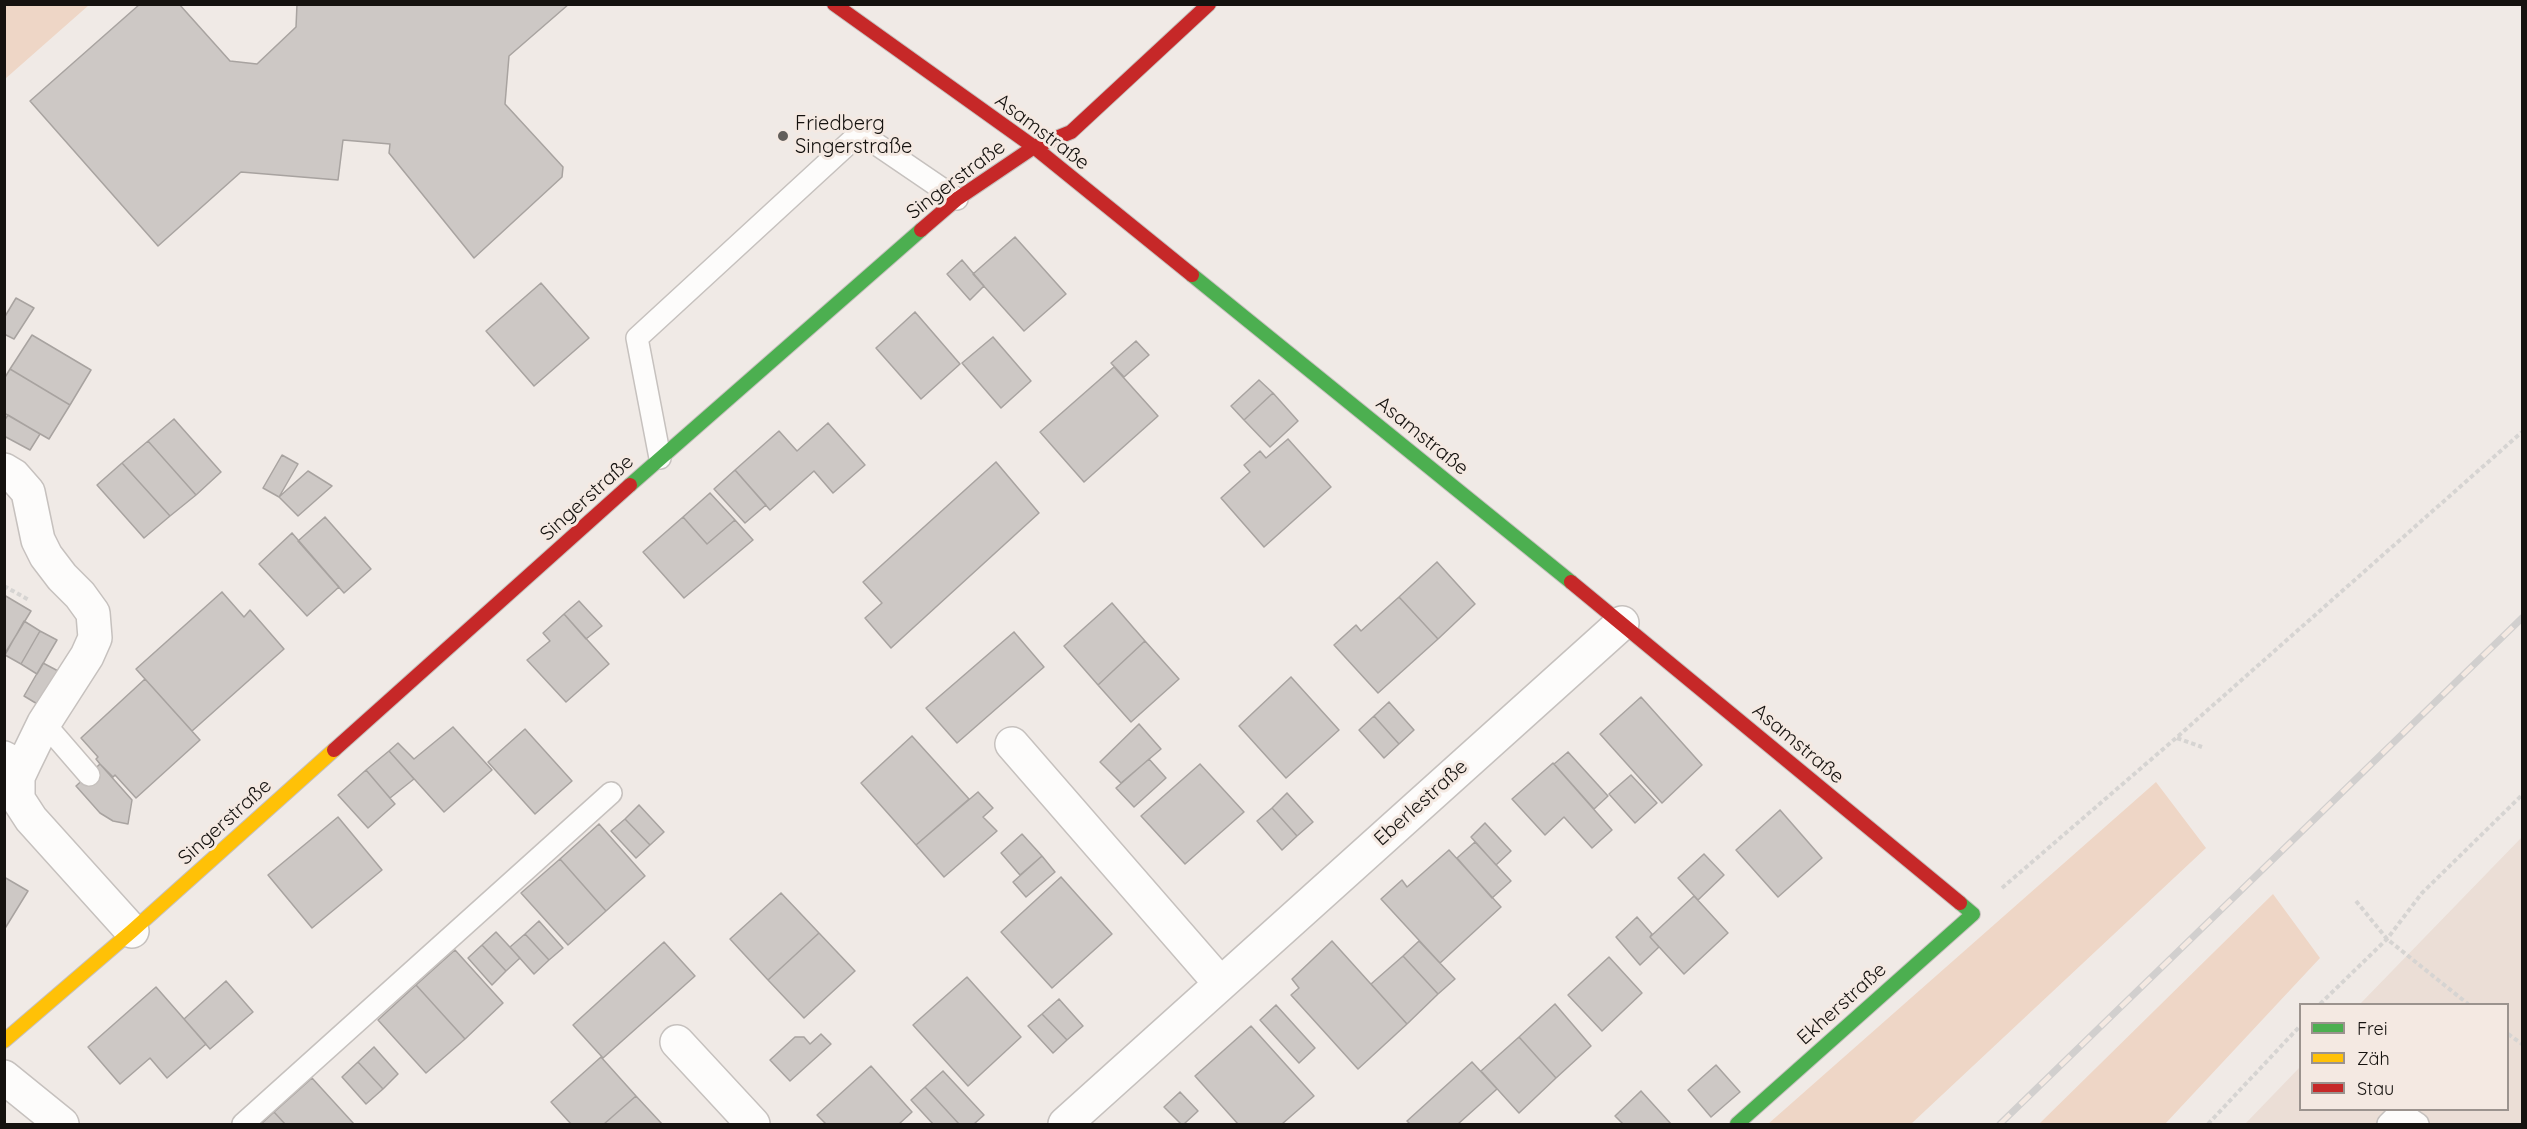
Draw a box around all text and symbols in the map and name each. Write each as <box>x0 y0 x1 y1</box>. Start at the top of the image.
street label: Asamstraße <box>990 89 1094 175</box>
place label: Friedberg Singerstraße <box>795 112 912 159</box>
marker: Friedberg Singerstraße <box>776 129 790 143</box>
street label: Singerstraße <box>902 135 1010 225</box>
street label: Asamstraße <box>1371 391 1473 481</box>
street label: Singerstraße <box>535 450 639 546</box>
street label: Asamstraße <box>1747 699 1849 789</box>
street label: Eberlestraße <box>1369 755 1473 851</box>
street label: Singerstraße <box>173 774 277 870</box>
street label: Ekherstraße <box>1793 958 1891 1050</box>
legend <box>2299 1003 2509 1111</box>
text: Frei <box>2357 1017 2388 1040</box>
text: Zäh <box>2357 1047 2390 1070</box>
text: Stau <box>2357 1077 2394 1100</box>

